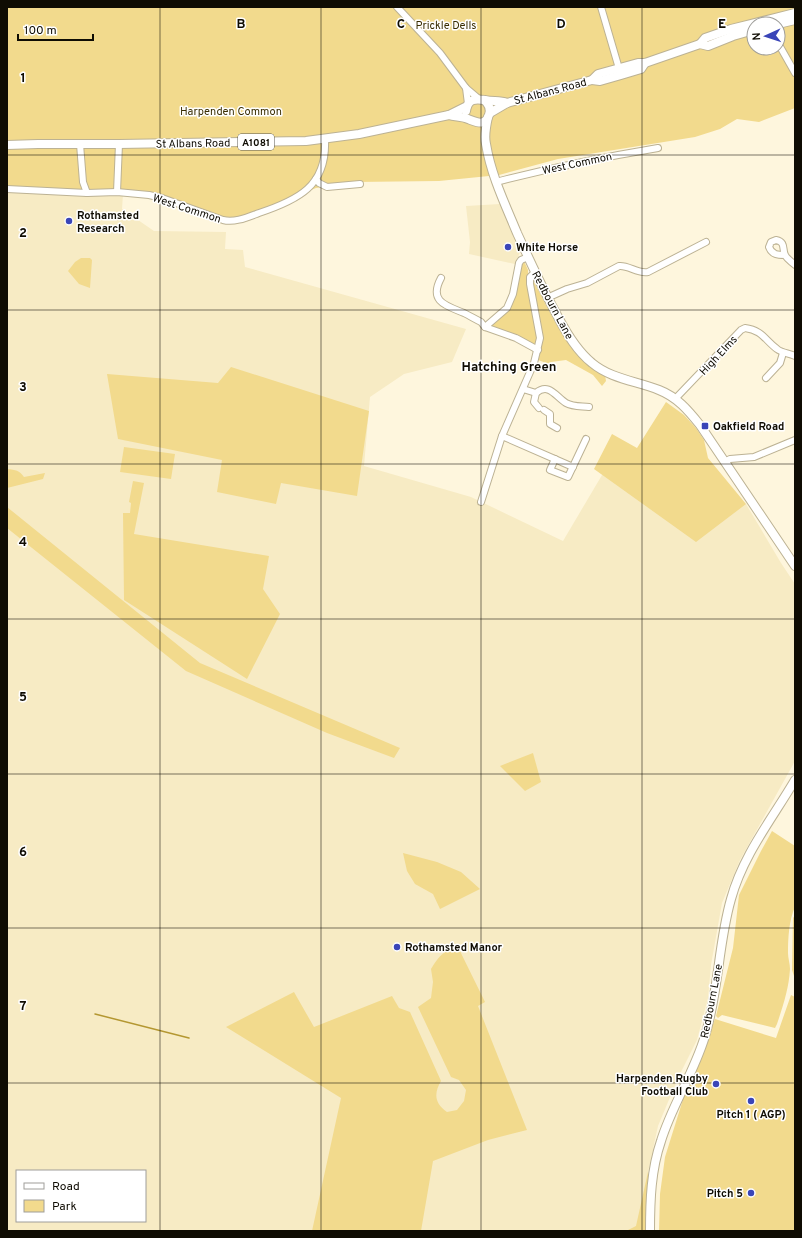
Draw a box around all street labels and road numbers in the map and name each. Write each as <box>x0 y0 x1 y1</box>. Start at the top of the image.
street label: St Albans Road <box>512 76 588 108</box>
road number: A1081 <box>238 134 274 150</box>
street label: St Albans Road <box>155 136 231 152</box>
street label: West Common <box>541 150 613 178</box>
street label: West Common <box>151 191 223 227</box>
street label: Redbourn Lane <box>528 269 576 342</box>
street label: High Elms <box>697 333 741 379</box>
street label: Redbourn Lane <box>698 963 726 1040</box>

